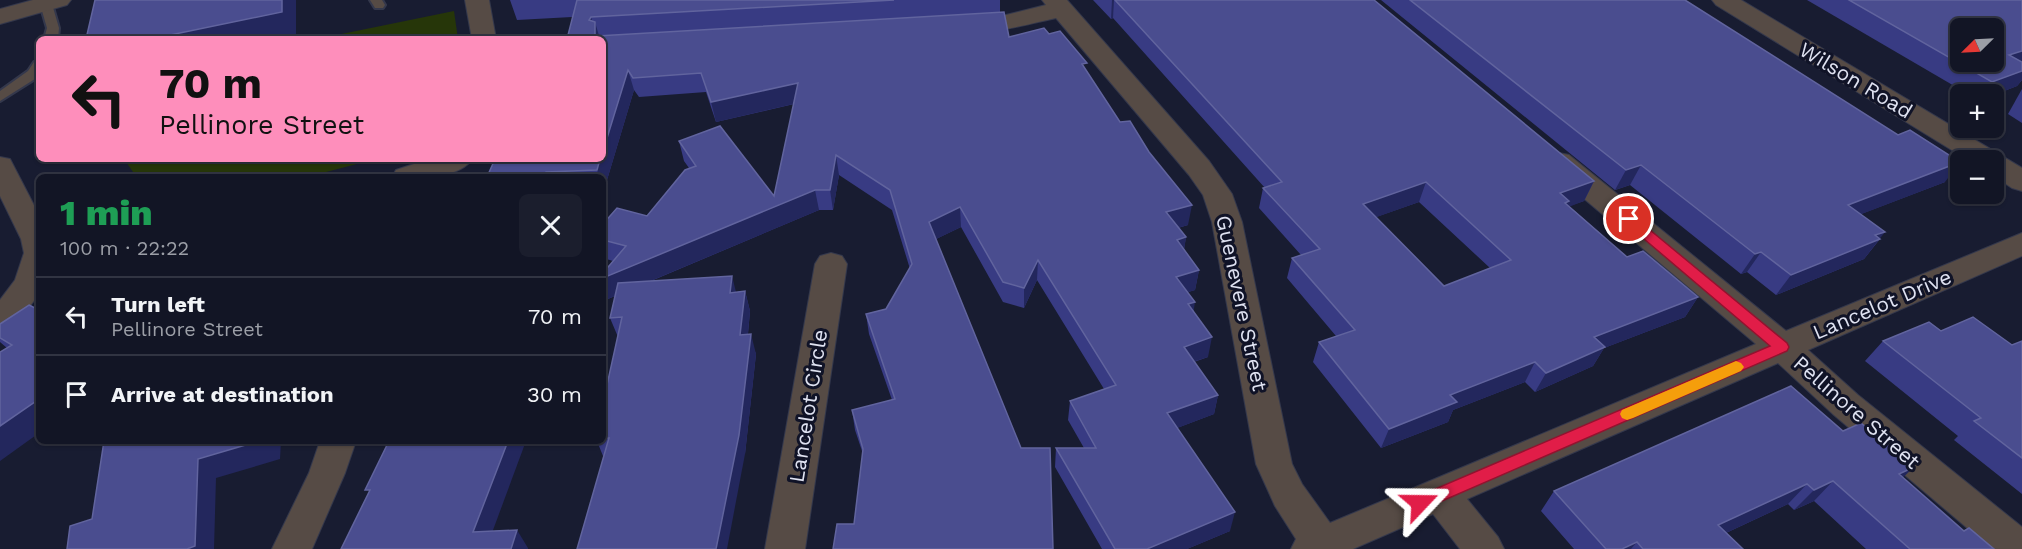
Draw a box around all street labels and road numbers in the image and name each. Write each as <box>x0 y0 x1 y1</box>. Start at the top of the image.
street label: Wilson Road <box>1795 37 1917 123</box>
street label: Guenevere Street <box>1211 213 1273 393</box>
street label: Lancelot Drive <box>1809 264 1955 344</box>
street label: Lancelot Circle <box>784 328 832 484</box>
street label: Pellinore Street <box>1789 350 1926 474</box>

